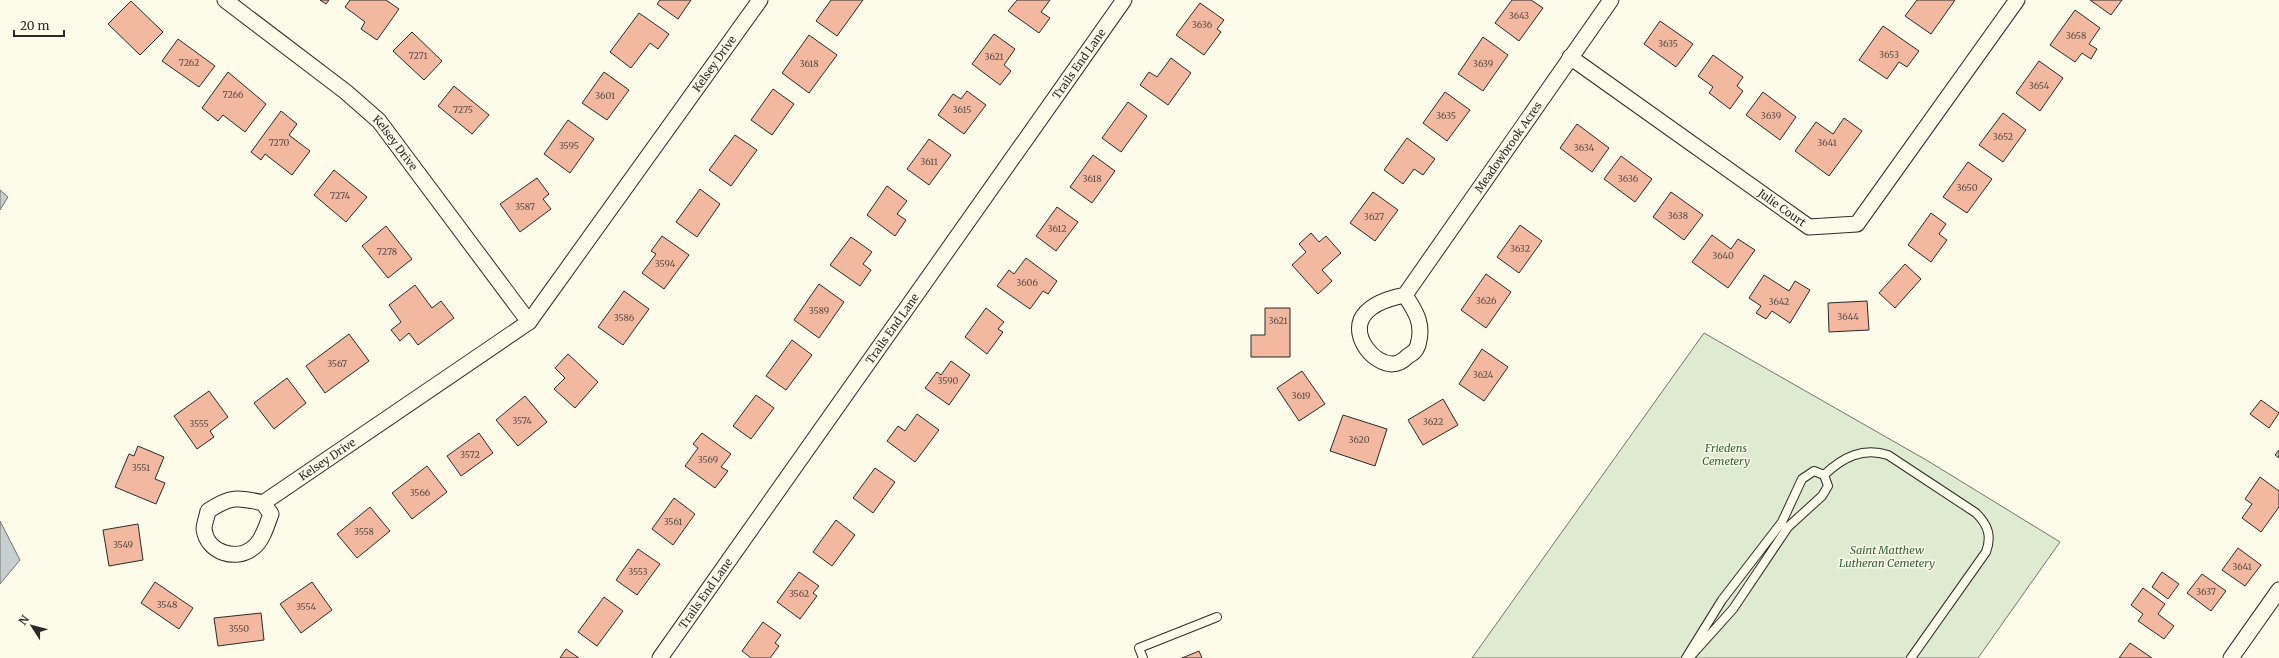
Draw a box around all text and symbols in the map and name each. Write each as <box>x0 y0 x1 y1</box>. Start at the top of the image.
house number: 3643 <box>1509 10 1529 21</box>
scale bar <box>14 12 64 38</box>
text: 20 m <box>20 18 49 33</box>
house number: 3636 <box>1192 19 1213 30</box>
street label: Trails End Lane <box>1049 26 1109 102</box>
house number: 3658 <box>2066 30 2086 41</box>
street label: Kelsey Drive <box>689 33 739 94</box>
house number: 3635 <box>1658 38 1678 49</box>
house number: 3653 <box>1879 49 1899 60</box>
house number: 7271 <box>408 50 428 61</box>
house number: 3621 <box>984 51 1004 62</box>
house number: 7262 <box>179 57 199 68</box>
house number: 3618 <box>799 58 819 69</box>
house number: 3639 <box>1473 58 1493 69</box>
house number: 3654 <box>2029 80 2050 91</box>
house number: 7266 <box>223 89 244 100</box>
house number: 3601 <box>595 90 615 101</box>
street label: Meadowbrook Acres <box>1472 99 1545 195</box>
house number: 7275 <box>453 104 473 115</box>
house number: 3615 <box>953 104 971 115</box>
house number: 3635 <box>1436 110 1456 121</box>
house number: 3639 <box>1761 110 1781 121</box>
street label: Kelsey Drive <box>370 112 421 173</box>
house number: 3652 <box>1993 131 2013 142</box>
house number: 7270 <box>269 137 290 148</box>
house number: 3641 <box>1817 137 1837 148</box>
house number: 3595 <box>559 140 579 151</box>
house number: 3634 <box>1574 142 1595 153</box>
house number: 3611 <box>920 156 938 167</box>
house number: 3618 <box>1082 173 1102 184</box>
house number: 3636 <box>1618 173 1639 184</box>
house number: 3650 <box>1956 182 1978 193</box>
street label: Julie Court <box>1754 185 1809 230</box>
house number: 7274 <box>330 190 350 201</box>
house number: 3587 <box>515 201 535 212</box>
house number: 3638 <box>1668 210 1688 221</box>
house number: 3627 <box>1364 211 1384 222</box>
house number: 3612 <box>1047 223 1067 234</box>
house number: 3632 <box>1510 243 1530 254</box>
house number: 7278 <box>377 246 397 257</box>
house number: 3640 <box>1712 250 1734 261</box>
house number: 3594 <box>655 258 676 269</box>
house number: 3606 <box>1016 277 1038 288</box>
street label: Trails End Lane <box>863 290 922 367</box>
house number: 3626 <box>1476 295 1497 306</box>
house number: 3642 <box>1769 296 1789 307</box>
house number: 3589 <box>809 305 829 316</box>
house number: 3644 <box>1837 311 1859 322</box>
house number: 3586 <box>614 312 635 323</box>
house number: 3621 <box>1268 315 1288 326</box>
house number: 3567 <box>327 358 347 369</box>
house number: 3624 <box>1473 369 1494 380</box>
house number: 3590 <box>938 375 959 386</box>
house number: 3619 <box>1292 390 1310 401</box>
house number: 3574 <box>512 415 532 426</box>
house number: 3622 <box>1423 416 1443 427</box>
house number: 3555 <box>189 418 209 429</box>
house number: 3620 <box>1348 434 1370 445</box>
street label: Kelsey Drive <box>296 435 358 484</box>
park label: Friedens Cemetery <box>1702 441 1750 468</box>
house number: 3572 <box>460 449 480 460</box>
house number: 3569 <box>698 454 718 465</box>
house number: 3551 <box>132 462 150 473</box>
house number: 3566 <box>410 487 431 498</box>
house number: 3561 <box>664 516 682 527</box>
house number: 3558 <box>354 526 374 537</box>
house number: 3549 <box>113 539 133 550</box>
park label: Saint Matthew Lutheran Cemetery <box>1839 543 1935 570</box>
street label: Trails End Lane <box>676 555 735 631</box>
house number: 3641 <box>2232 561 2252 572</box>
house number: 3553 <box>628 566 648 577</box>
house number: 3637 <box>2196 586 2216 597</box>
house number: 3562 <box>789 588 809 599</box>
house number: 3548 <box>157 599 177 610</box>
house number: 3554 <box>296 601 316 612</box>
north arrow <box>12 606 52 646</box>
text: N <box>16 612 32 628</box>
house number: 3550 <box>229 623 249 634</box>

